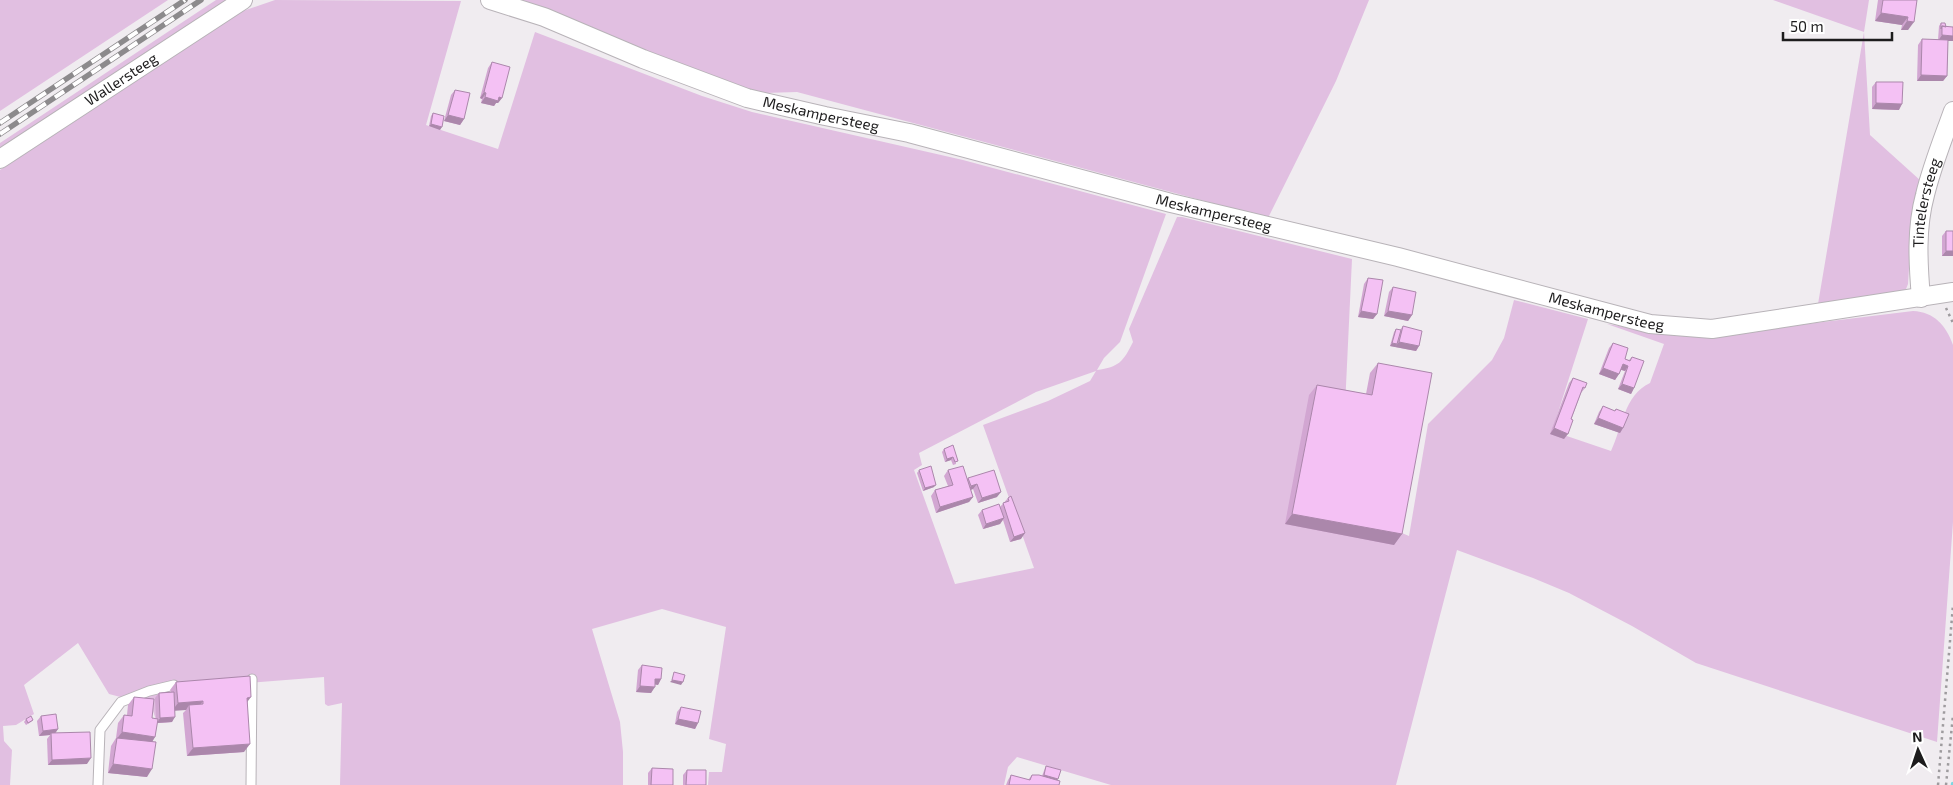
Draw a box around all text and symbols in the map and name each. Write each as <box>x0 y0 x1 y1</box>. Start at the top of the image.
scale bar <box>1783 10 1892 42</box>
text: 50 m <box>1790 17 1824 35</box>
street label: Wallersteeg <box>81 48 161 109</box>
street label: Meskampersteeg <box>761 92 881 135</box>
street label: Tintelersteeg <box>1908 155 1944 248</box>
street label: Meskampersteeg <box>1154 189 1274 235</box>
street label: Meskampersteeg <box>1547 287 1665 333</box>
north arrow <box>1893 725 1943 775</box>
text: N <box>1912 728 1923 745</box>

